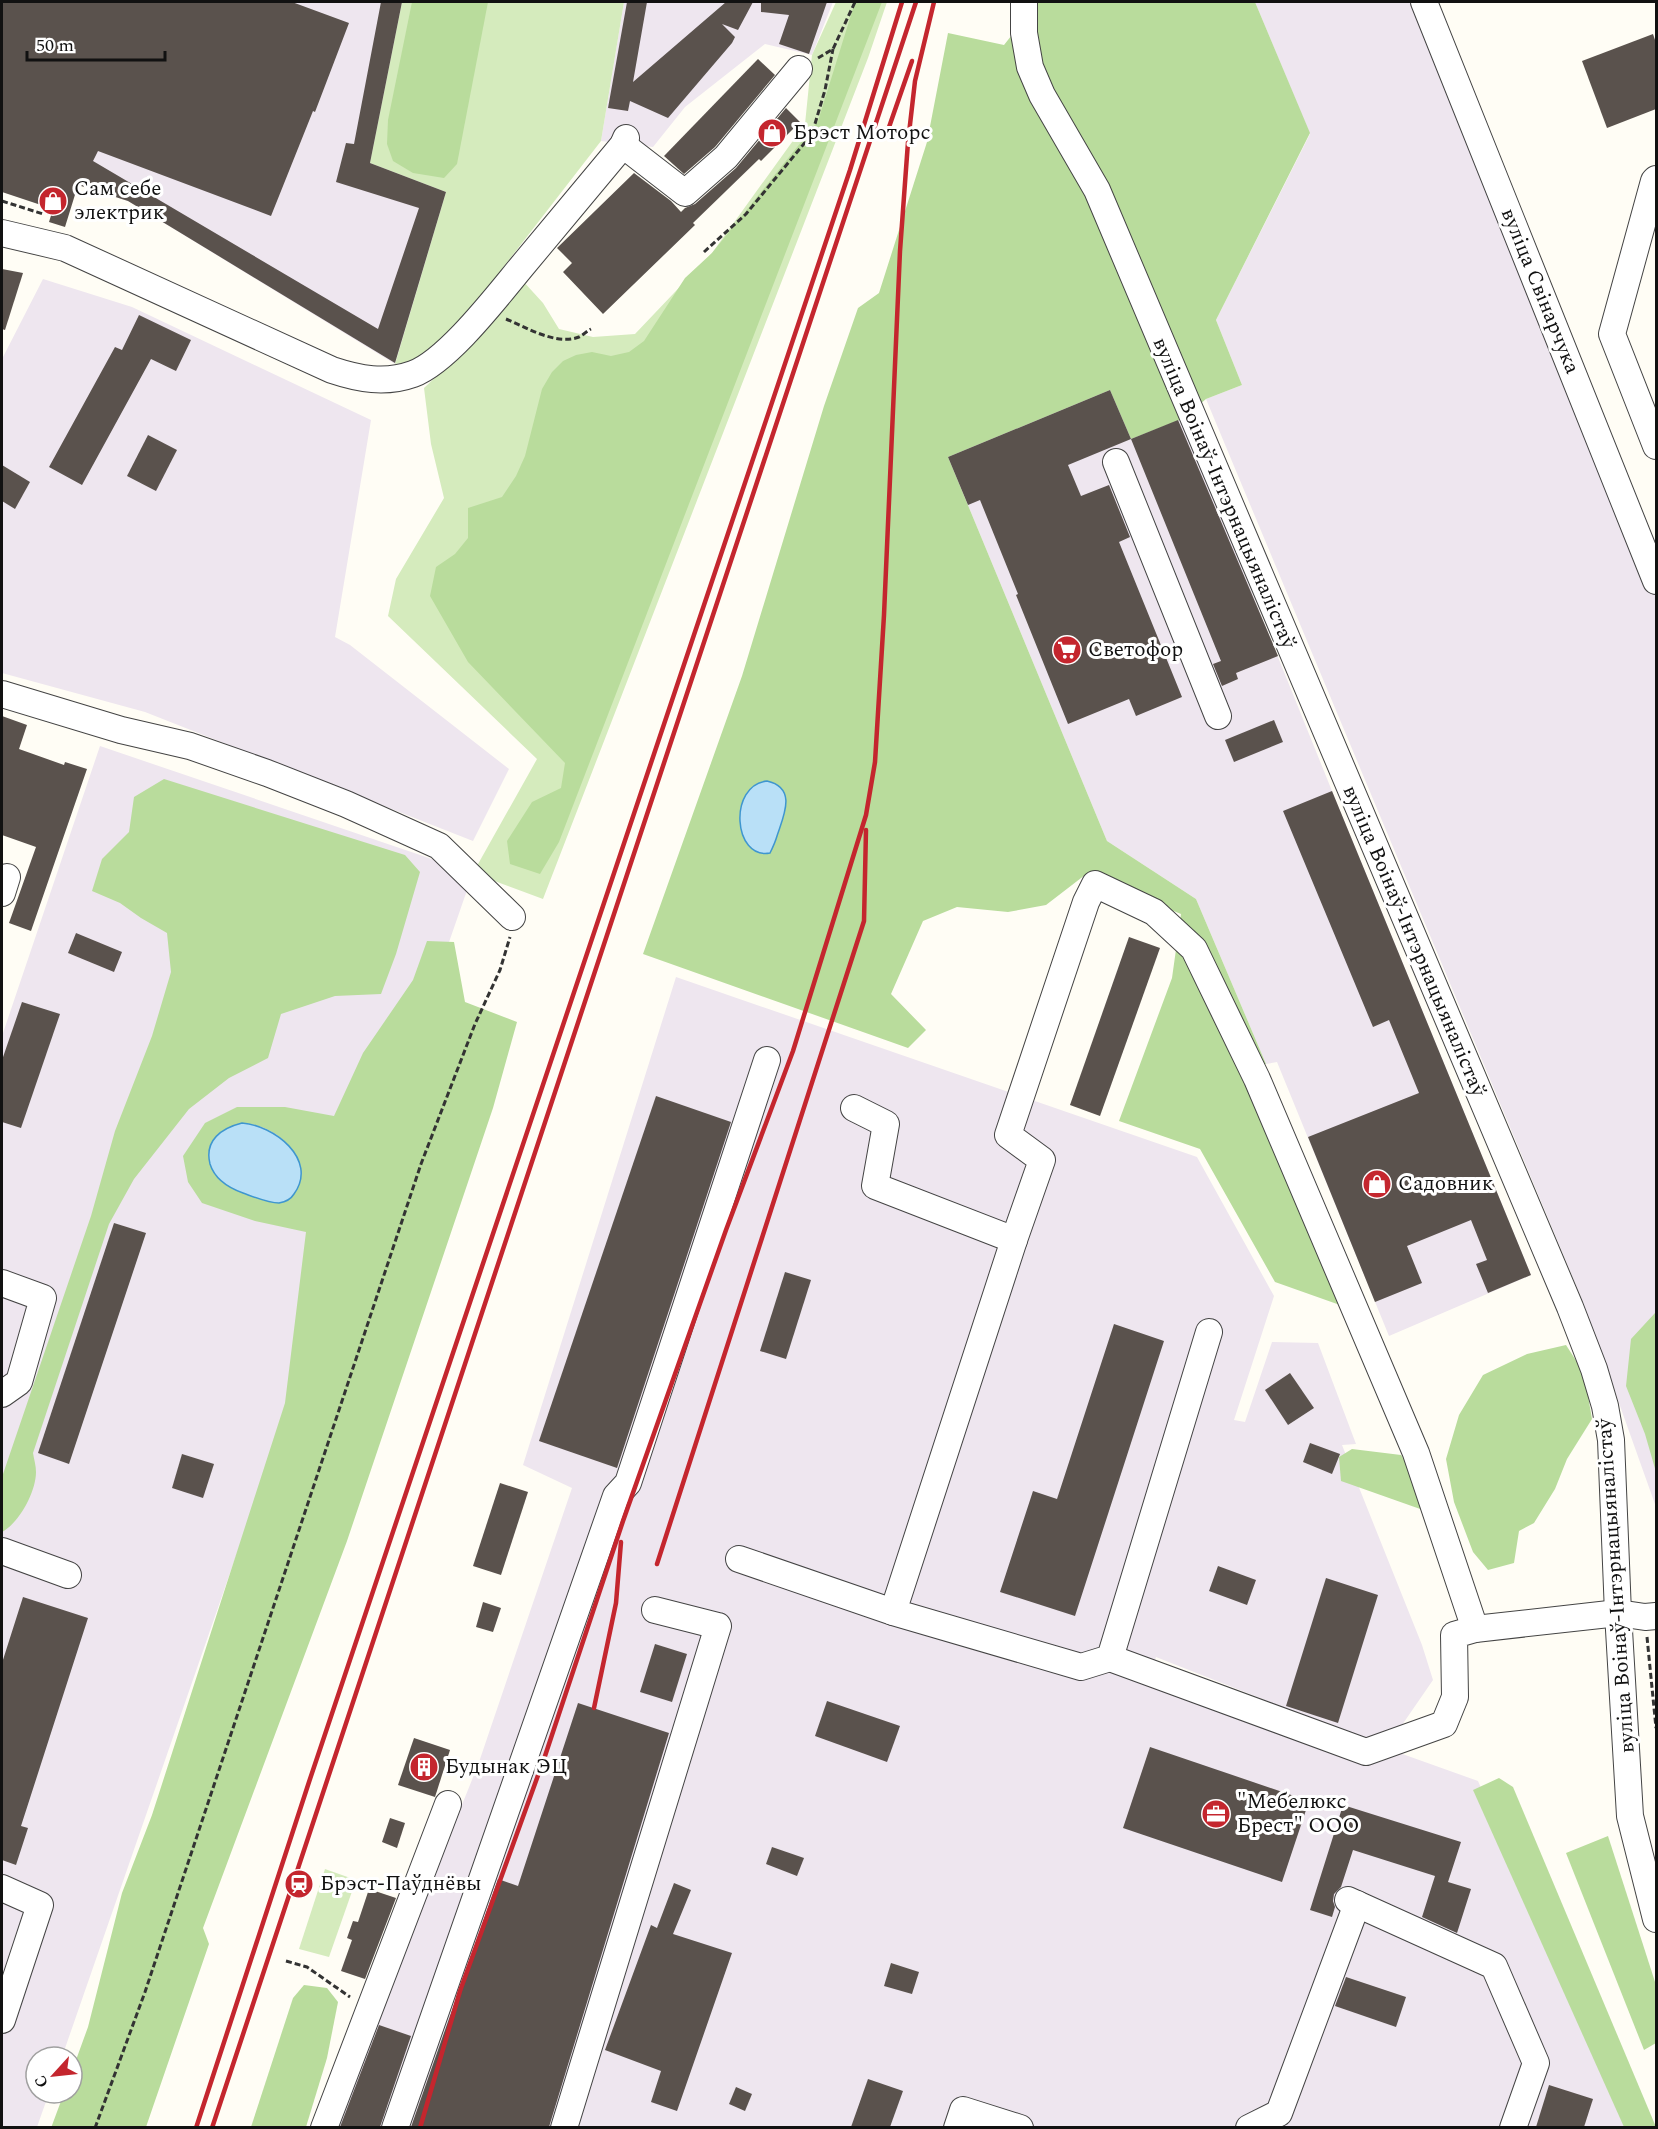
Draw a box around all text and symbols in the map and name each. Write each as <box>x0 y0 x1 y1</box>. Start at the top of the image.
scale bar <box>27 24 165 62</box>
text: 50 m <box>36 32 74 59</box>
shop icon: Брэст Моторс <box>756 117 788 149</box>
place label: Брэст Моторс <box>793 117 931 149</box>
place label: Сам себе электрик <box>74 173 165 229</box>
shop icon: Сам себе электрик <box>37 185 69 217</box>
street label: вуліца Свінарчука <box>1492 203 1588 380</box>
street label: вуліца Воінаў-Інтэрнацыяналістаў <box>1144 332 1305 654</box>
supermarket icon: Светофор <box>1051 634 1083 666</box>
place label: Светофор <box>1088 634 1183 666</box>
street label: вуліца Воінаў-Інтэрнацыяналістаў <box>1334 780 1495 1102</box>
shop icon: Садовник <box>1361 1168 1393 1200</box>
place label: Садовник <box>1398 1168 1494 1200</box>
street label: вуліца Воінаў-Інтэрнацыяналістаў <box>1588 1417 1644 1754</box>
building icon: Будынак ЭЦ <box>408 1751 440 1783</box>
place label: Будынак ЭЦ <box>445 1751 567 1783</box>
place label: "Мебелюкс Брест" ООО <box>1237 1786 1360 1842</box>
office icon: "Мебелюкс Брест" ООО <box>1200 1798 1232 1830</box>
station icon: Брэст-Паўднёвы <box>283 1868 315 1900</box>
place label: Брэст-Паўднёвы <box>320 1868 481 1900</box>
north arrow <box>24 2045 84 2105</box>
text: С <box>28 2071 55 2092</box>

